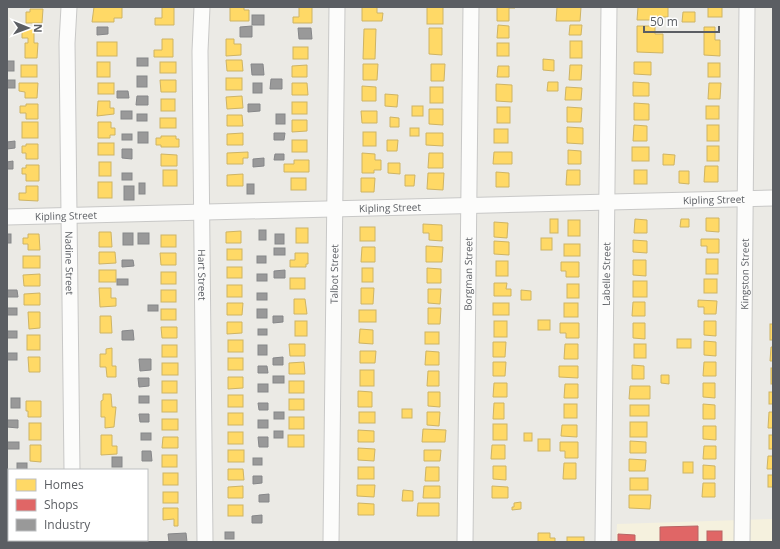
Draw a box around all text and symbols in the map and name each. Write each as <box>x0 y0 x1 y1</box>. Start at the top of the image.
north arrow <box>8 8 48 48</box>
scale bar <box>644 8 719 34</box>
text: 50 m <box>650 13 678 30</box>
text: N <box>31 24 46 33</box>
street label: Kipling Street <box>683 192 745 207</box>
street label: Kipling Street <box>359 200 421 215</box>
street label: Kipling Street <box>35 208 98 223</box>
street label: Nadine Street <box>62 231 77 295</box>
street label: Borgman Street <box>461 237 475 311</box>
street label: Kingston Street <box>737 238 752 310</box>
street label: Labelle Street <box>599 242 613 306</box>
street label: Talbot Street <box>327 244 341 304</box>
street label: Hart Street <box>195 249 210 301</box>
legend <box>8 469 148 541</box>
text: Homes <box>44 476 84 493</box>
text: Shops <box>44 496 79 513</box>
text: Industry <box>44 516 91 533</box>

